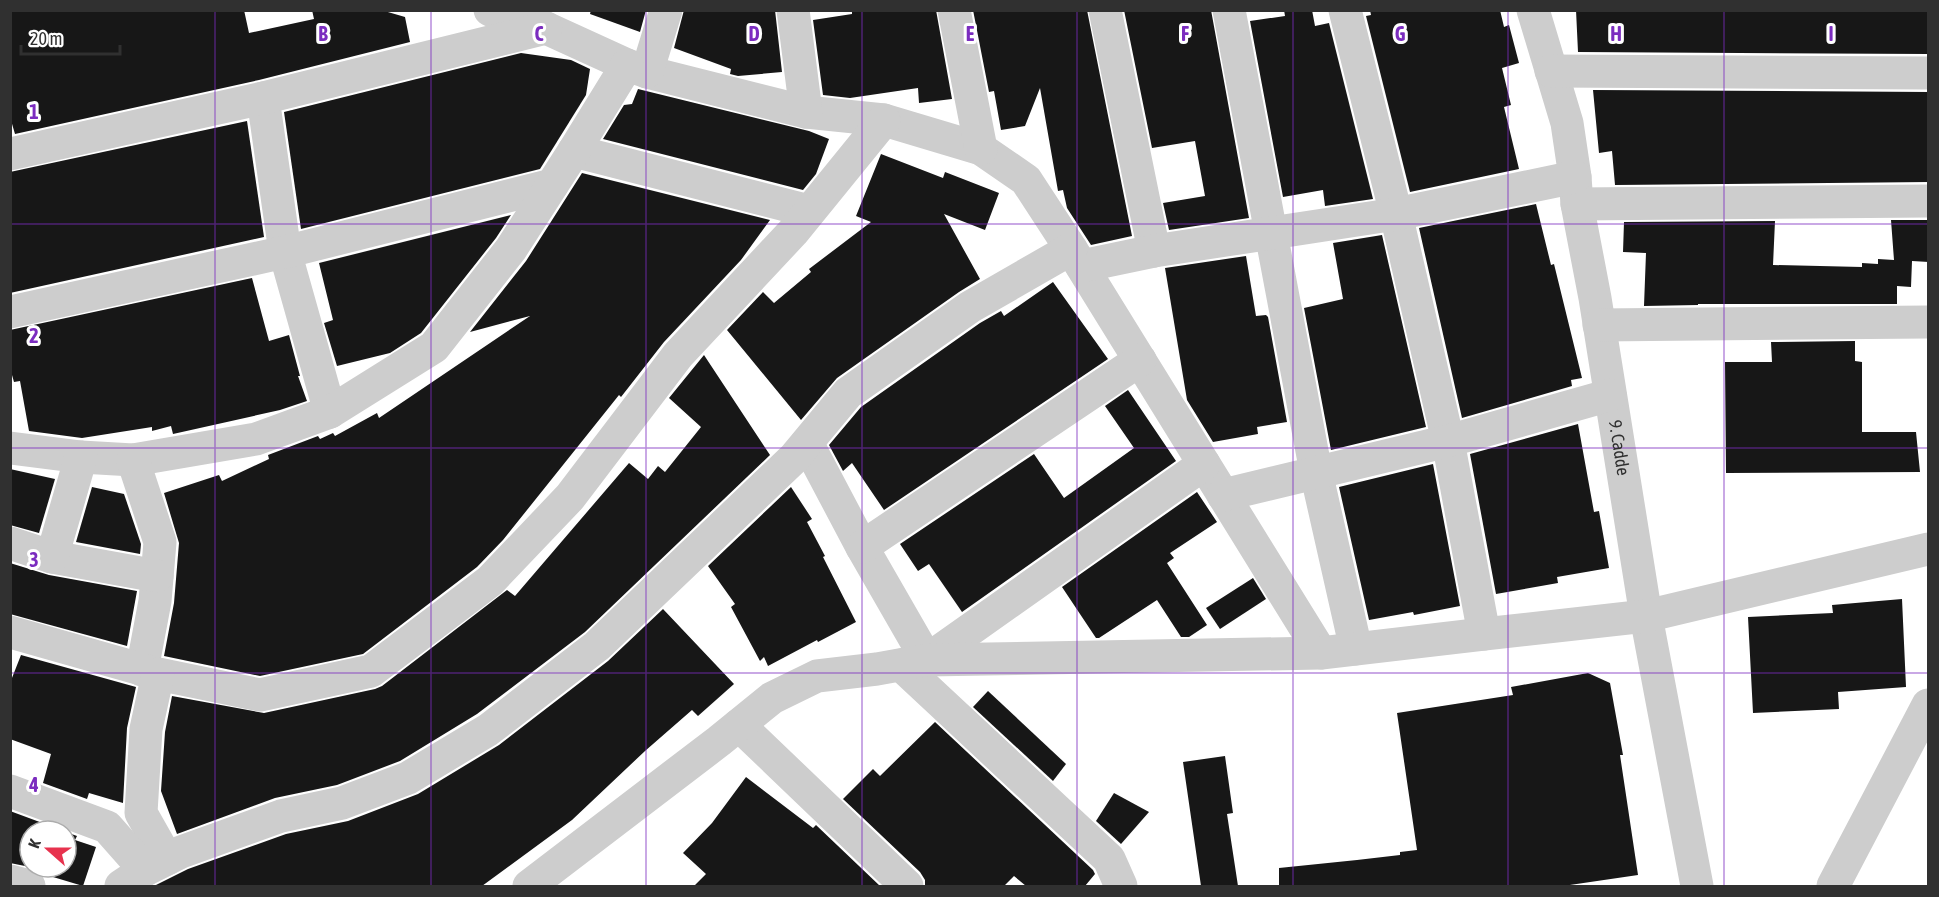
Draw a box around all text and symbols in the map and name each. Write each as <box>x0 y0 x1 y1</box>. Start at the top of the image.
scale bar <box>21 18 120 56</box>
text: B <box>318 22 328 45</box>
text: C <box>535 22 544 45</box>
text: D <box>748 22 760 45</box>
text: E <box>966 22 975 45</box>
text: F <box>1181 22 1189 45</box>
text: G <box>1395 22 1406 45</box>
text: H <box>1610 22 1622 45</box>
text: I <box>1828 22 1834 45</box>
text: 20 m <box>30 28 62 49</box>
text: 1 <box>29 100 39 123</box>
text: 2 <box>29 324 39 347</box>
street label: 9. Cadde <box>1605 418 1634 477</box>
text: 3 <box>29 548 39 571</box>
text: 4 <box>28 773 39 796</box>
north arrow <box>18 819 78 879</box>
text: K <box>24 837 44 851</box>

